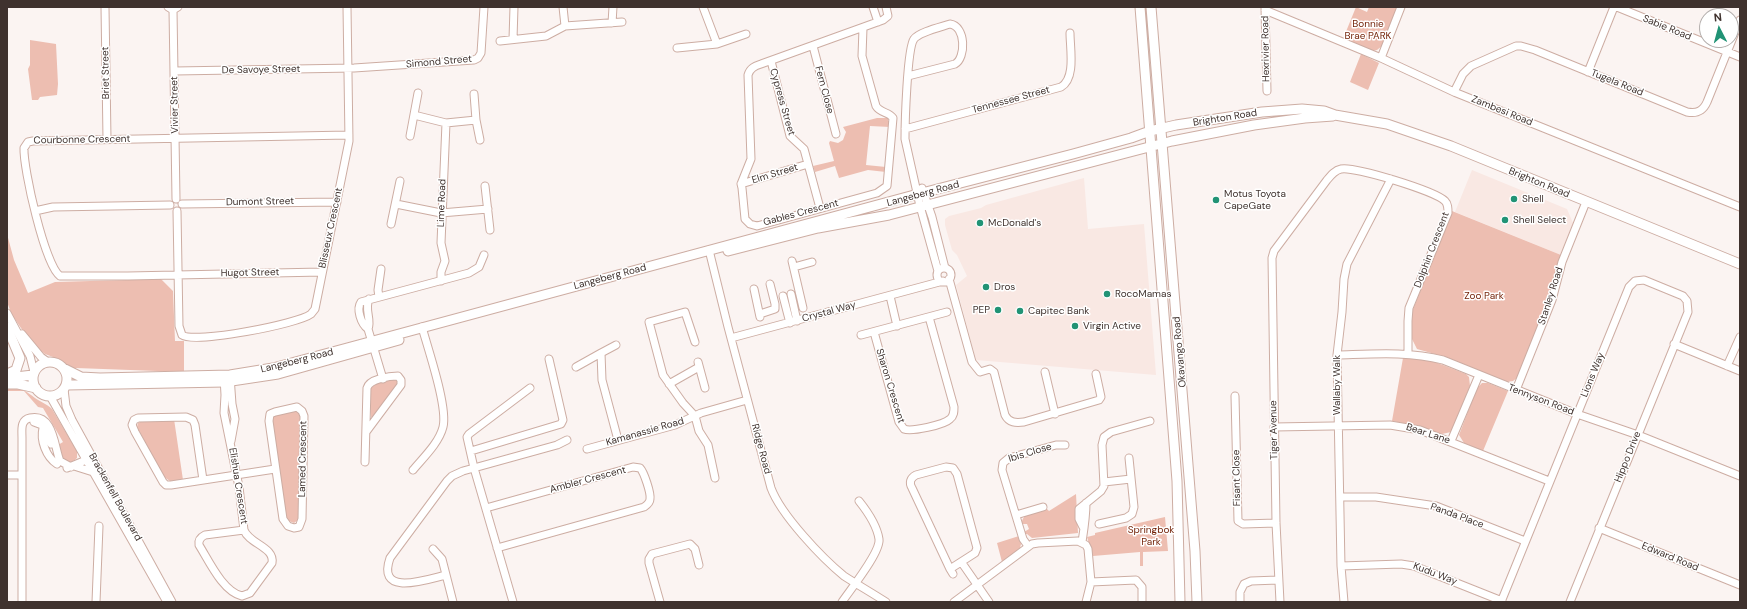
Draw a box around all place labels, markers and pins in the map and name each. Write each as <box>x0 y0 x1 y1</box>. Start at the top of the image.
place label: Motus Toyota CapeGate <box>1224 188 1286 212</box>
place label: Shell <box>1522 193 1544 205</box>
marker: Shell <box>1509 194 1519 204</box>
marker: Motus Toyota CapeGate <box>1211 195 1221 205</box>
place label: Shell Select <box>1513 214 1566 226</box>
marker: Shell Select <box>1500 215 1510 225</box>
place label: McDonald's <box>988 217 1041 229</box>
marker: McDonald's <box>975 218 985 228</box>
place label: Dros <box>994 281 1015 293</box>
marker: Dros <box>981 282 991 292</box>
place label: RocoMamas <box>1115 288 1171 300</box>
marker: RocoMamas <box>1102 289 1112 299</box>
place label: PEP <box>973 304 990 316</box>
marker: PEP <box>993 305 1003 315</box>
place label: Capitec Bank <box>1028 305 1089 317</box>
marker: Capitec Bank <box>1015 306 1025 316</box>
place label: Virgin Active <box>1083 320 1141 332</box>
marker: Virgin Active <box>1070 321 1080 331</box>

